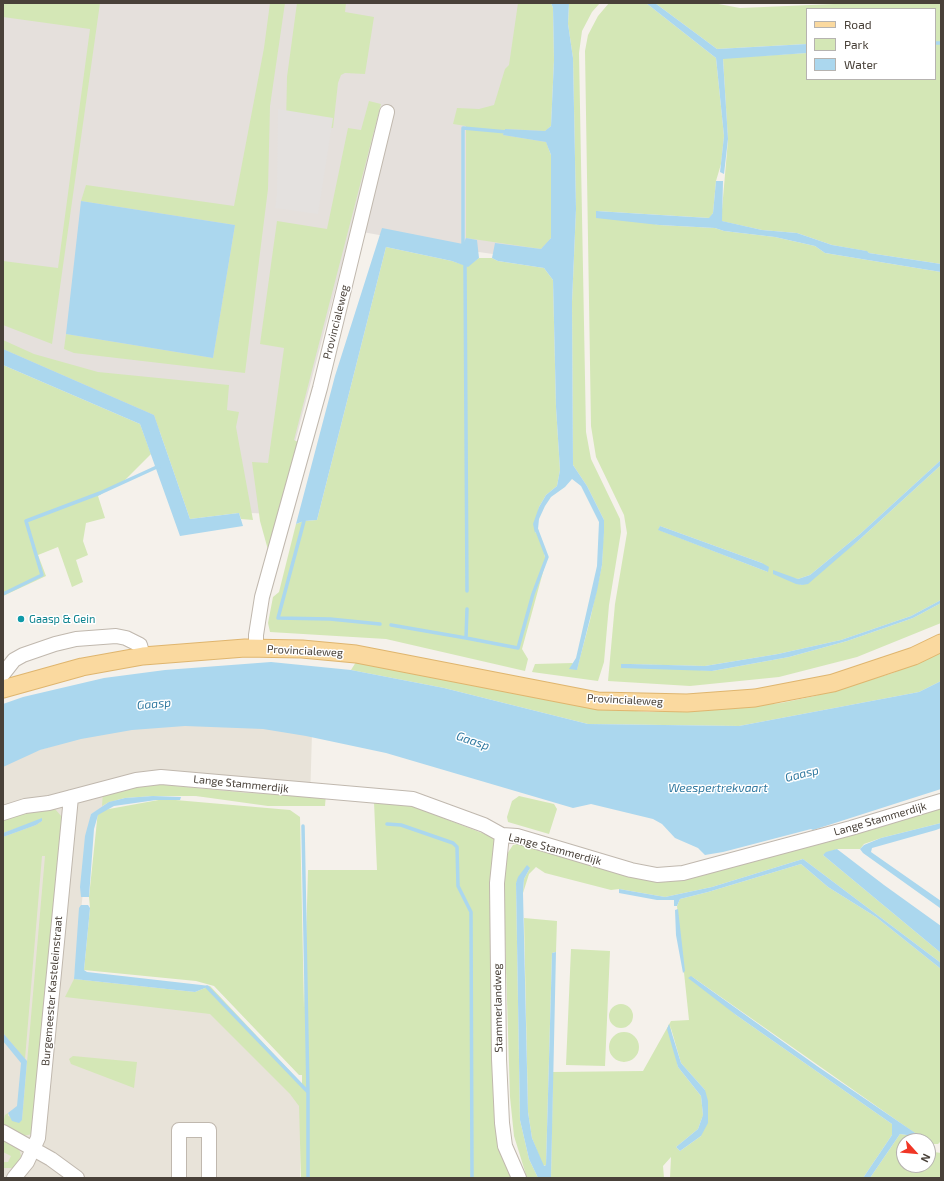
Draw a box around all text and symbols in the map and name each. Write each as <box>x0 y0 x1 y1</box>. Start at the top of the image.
legend <box>806 8 936 80</box>
text: Road <box>844 17 872 31</box>
text: Park <box>844 37 869 51</box>
text: Water <box>844 57 878 71</box>
street label: Provincialeweg <box>320 283 352 361</box>
place label: Gaasp & Gein <box>29 612 95 626</box>
marker: Gaasp & Gein <box>16 614 26 624</box>
street label: Provincialeweg <box>267 642 343 660</box>
street label: Provincialeweg <box>587 691 663 709</box>
water label: Gaasp <box>136 695 172 713</box>
water label: Gaasp <box>454 729 492 753</box>
water label: Gaasp <box>784 763 820 785</box>
street label: Lange Stammerdijk <box>193 772 289 796</box>
water label: Weespertrekvaart <box>668 781 768 795</box>
street label: Lange Stammerdijk <box>832 799 928 839</box>
street label: Lange Stammerdijk <box>507 830 603 868</box>
street label: Burgemeester Kasteleinstraat <box>39 915 65 1067</box>
street label: Stammerlandweg <box>491 963 505 1053</box>
north arrow <box>896 1133 936 1173</box>
text: N <box>919 1152 934 1165</box>

